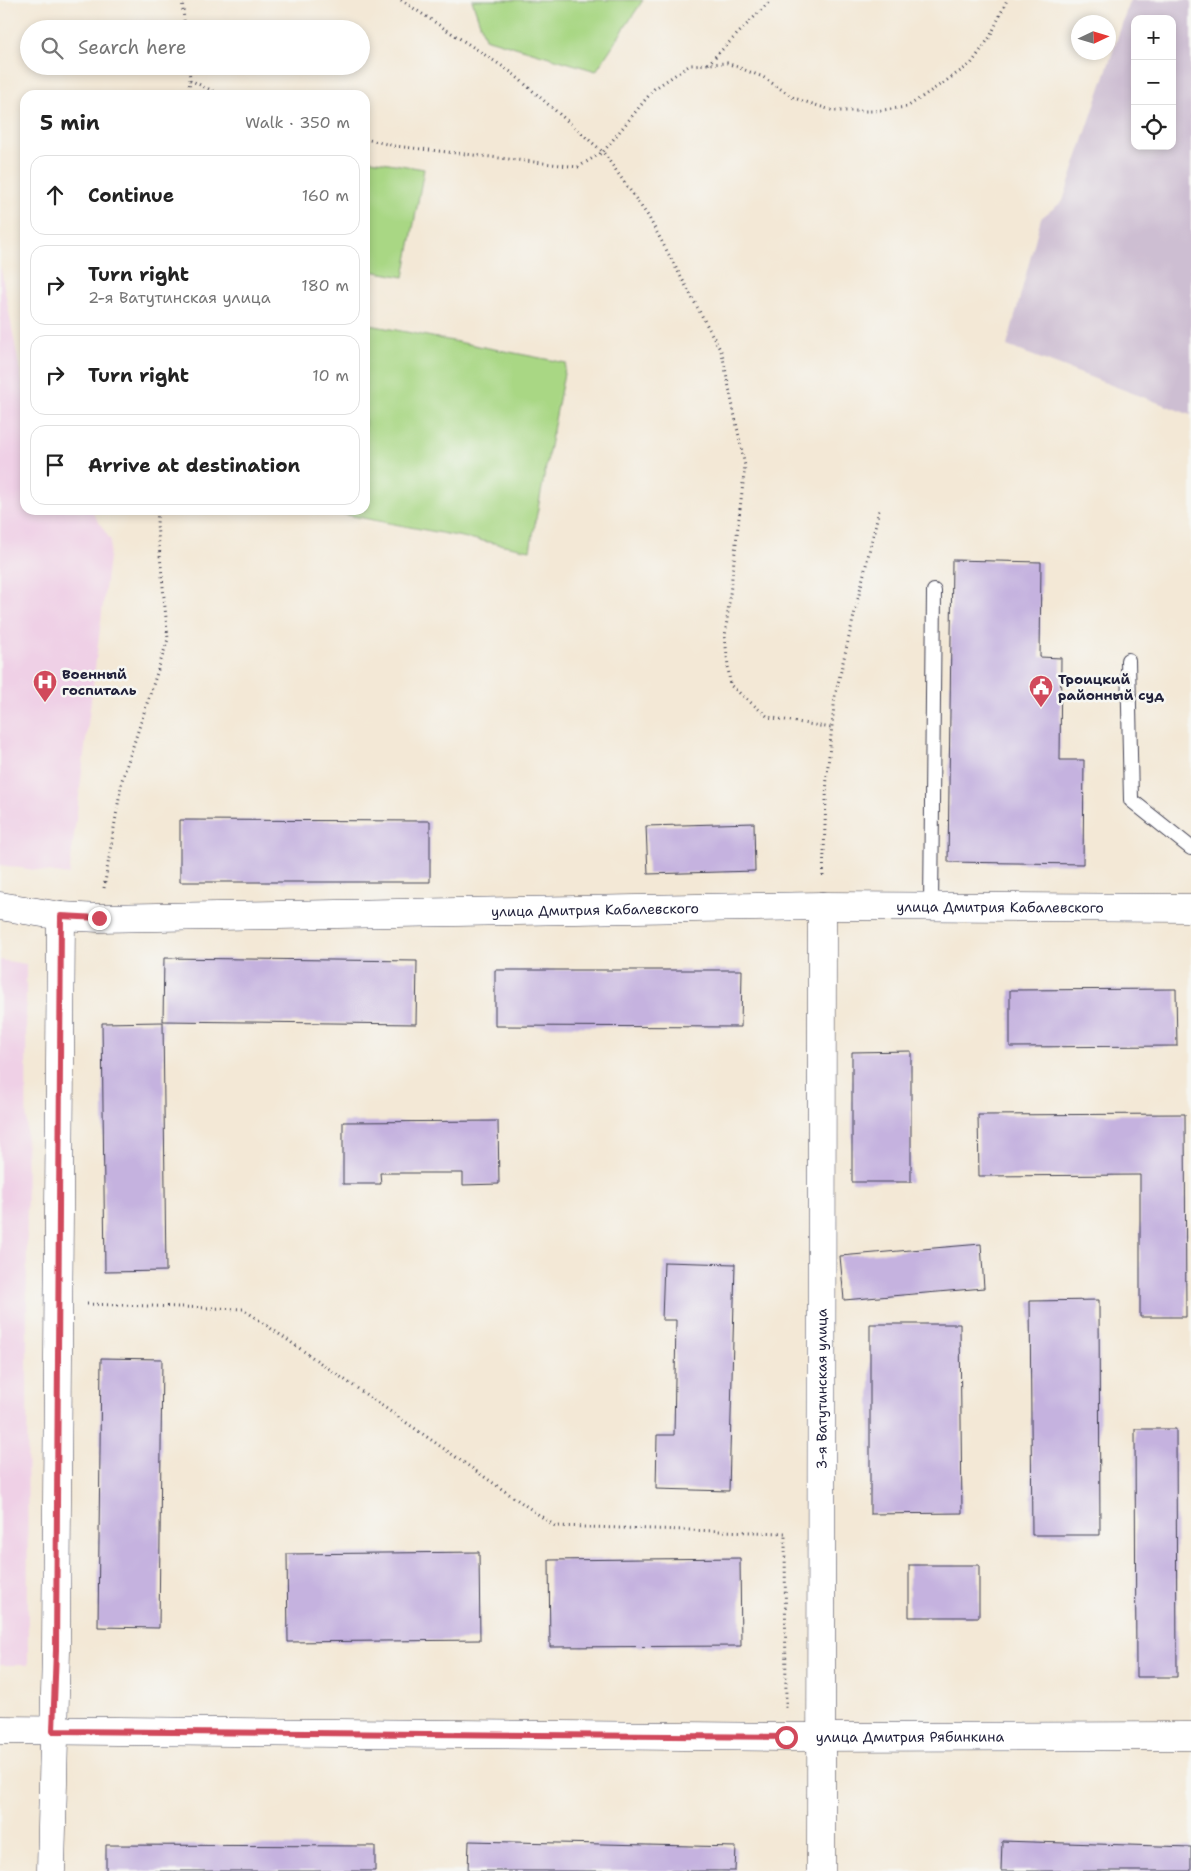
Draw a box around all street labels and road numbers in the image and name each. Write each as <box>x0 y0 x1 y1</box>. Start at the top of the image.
street label: улица Дмитрия Кабалевского <box>896 897 1104 917</box>
street label: улица Дмитрия Кабалевского <box>491 899 699 920</box>
street label: 3-я Ватутинская улица <box>812 1308 831 1469</box>
street label: улица Дмитрия Рябинкина <box>816 1727 1004 1746</box>

